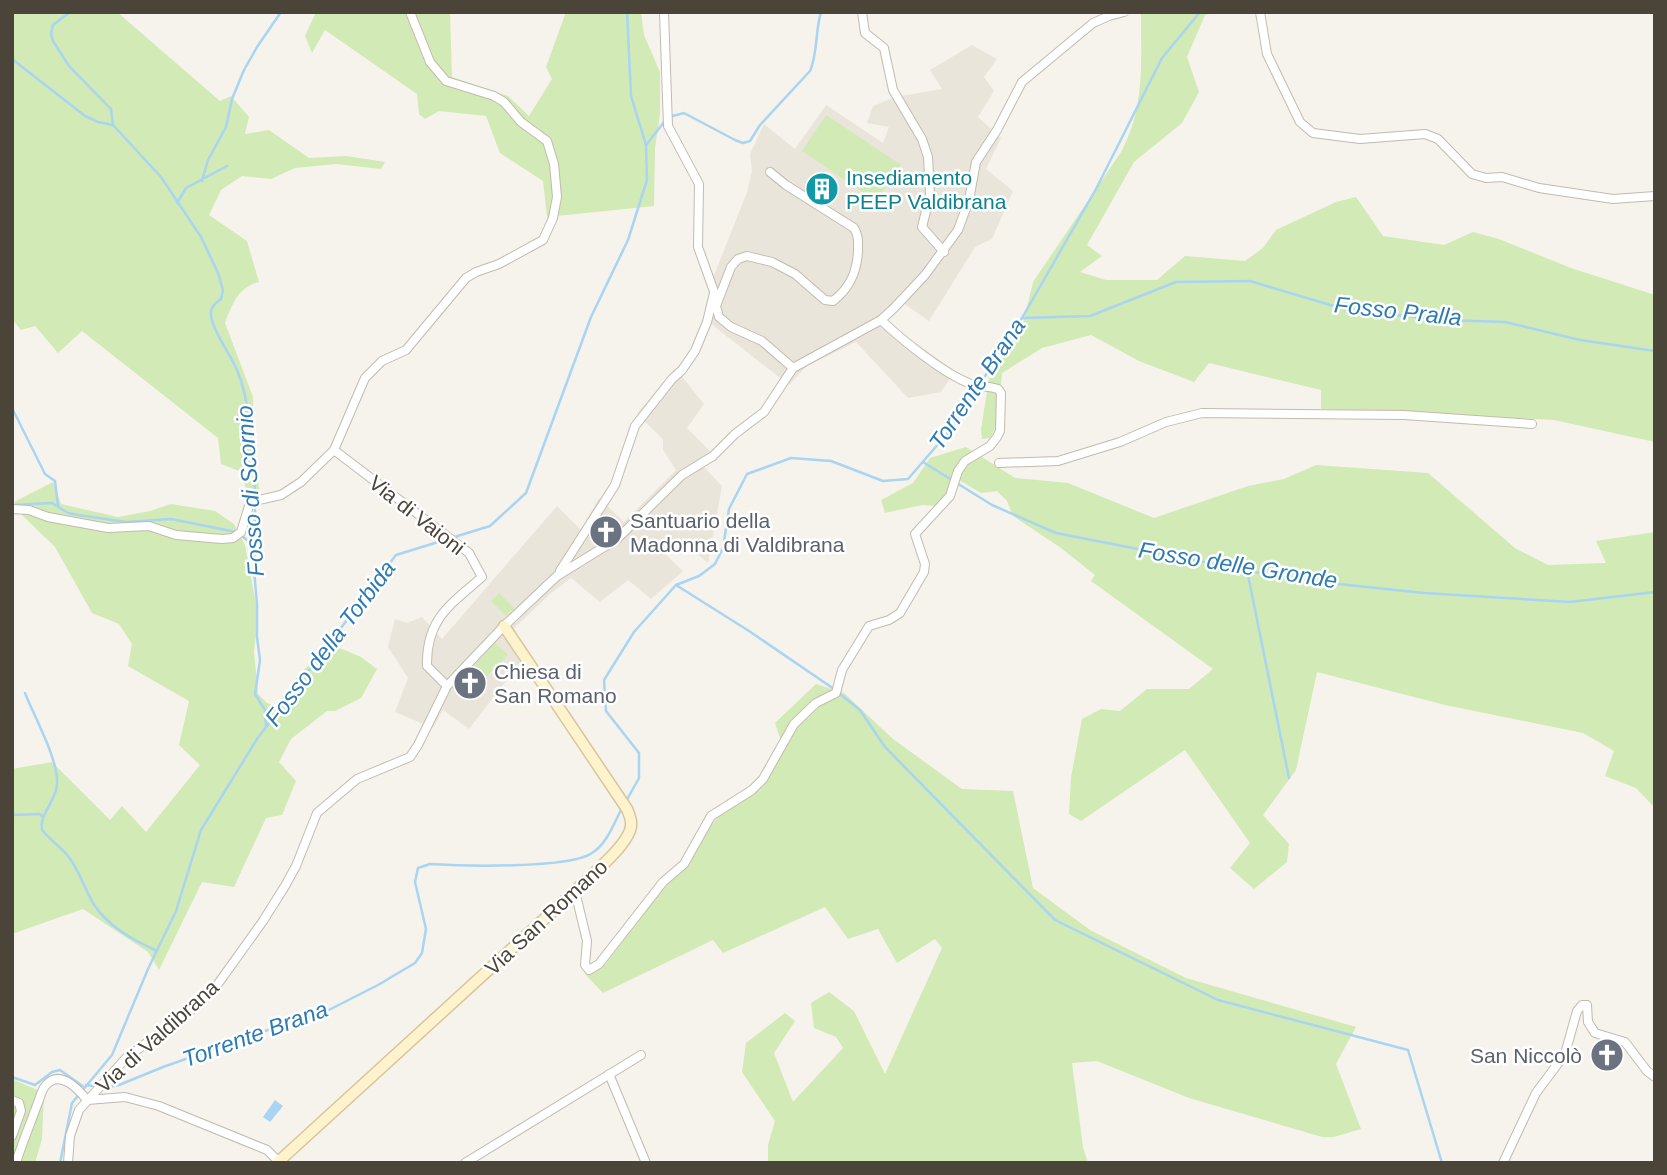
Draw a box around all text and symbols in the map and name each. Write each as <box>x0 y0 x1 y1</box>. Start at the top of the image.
place label: Insediamento PEEP Valdibrana <box>846 166 1007 213</box>
building icon: Insediamento PEEP Valdibrana <box>803 170 841 208</box>
water label: Fosso Pralla <box>1333 291 1463 331</box>
water label: Torrente Brana <box>924 313 1030 455</box>
water label: Fosso di Scornio <box>231 404 269 577</box>
street label: Via di Vaioni <box>365 471 469 559</box>
place label: Santuario della Madonna di Valdibrana <box>630 509 845 556</box>
church icon: Santuario della Madonna di Valdibrana <box>587 513 625 551</box>
water label: Fosso delle Gronde <box>1137 536 1339 594</box>
water label: Fosso della Torbida <box>259 555 401 731</box>
place label: Chiesa di San Romano <box>494 660 617 707</box>
church icon: Chiesa di San Romano <box>451 664 489 702</box>
street label: Via San Romano <box>480 855 612 979</box>
street label: Via di Valdibrana <box>91 975 223 1097</box>
water label: Torrente Brana <box>179 996 331 1072</box>
church icon: San Niccolò <box>1588 1036 1626 1074</box>
place label: San Niccolò <box>1470 1044 1582 1067</box>

